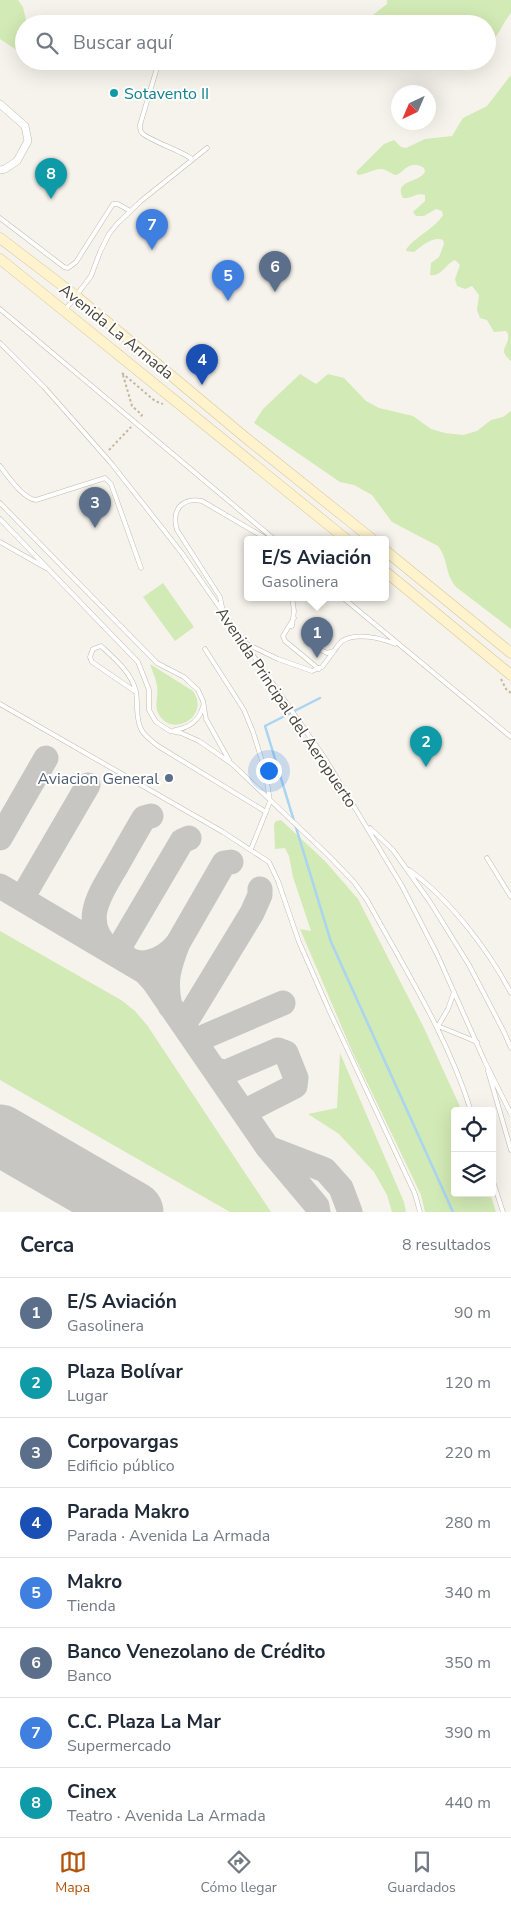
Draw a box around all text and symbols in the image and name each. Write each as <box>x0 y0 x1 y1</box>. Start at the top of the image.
search box <box>15 15 496 70</box>
icon: search <box>33 29 61 57</box>
text: Buscar aquí <box>73 30 172 56</box>
place label: Sotavento II <box>124 83 209 105</box>
north arrow <box>391 85 436 130</box>
marker: Sotavento II <box>108 87 120 99</box>
pin: 8 <box>35 158 67 199</box>
pin: 7 <box>136 209 168 250</box>
pin: 6 <box>259 251 291 292</box>
pin: 5 <box>212 260 244 301</box>
street label: Avenida La Armada <box>55 279 178 385</box>
pin: 4 <box>186 344 218 385</box>
pin: 3 <box>79 487 111 528</box>
popup <box>244 536 389 601</box>
text: E/S Aviación <box>262 545 371 571</box>
text: Gasolinera <box>262 571 338 593</box>
street label: Avenida Principal del Aeropuerto <box>211 603 362 812</box>
pin: 1 <box>301 617 333 658</box>
pin: 2 <box>410 726 442 767</box>
your location <box>256 758 282 784</box>
place label: Aviacion General <box>38 768 159 790</box>
marker: Aviacion General <box>163 772 175 784</box>
map controls <box>451 1107 496 1197</box>
button: locate <box>451 1107 496 1152</box>
button: layers <box>451 1152 496 1197</box>
text: Cerca <box>20 1231 74 1259</box>
text: 8 resultados <box>402 1234 491 1256</box>
text: E/S Aviación <box>67 1289 177 1315</box>
text: 1 <box>31 1302 41 1324</box>
text: 90 m <box>454 1302 491 1324</box>
text: Gasolinera <box>67 1315 144 1337</box>
text: Plaza Bolívar <box>67 1359 183 1385</box>
text: 2 <box>31 1372 41 1394</box>
text: 120 m <box>444 1372 491 1394</box>
text: Lugar <box>67 1385 108 1407</box>
text: Corpovargas <box>67 1429 178 1455</box>
text: 3 <box>31 1442 41 1464</box>
text: 220 m <box>444 1442 491 1464</box>
text: Edificio público <box>67 1455 175 1477</box>
text: Parada Makro <box>67 1499 189 1525</box>
text: 4 <box>31 1512 41 1534</box>
text: 280 m <box>444 1512 491 1534</box>
text: Parada · Avenida La Armada <box>67 1525 270 1547</box>
text: Makro <box>67 1569 122 1595</box>
text: 5 <box>31 1582 41 1604</box>
text: 340 m <box>444 1582 491 1604</box>
text: Tienda <box>67 1595 116 1617</box>
text: Banco Venezolano de Crédito <box>67 1639 325 1665</box>
text: 6 <box>31 1652 41 1674</box>
text: 350 m <box>444 1652 491 1674</box>
text: Banco <box>67 1665 112 1687</box>
text: C.C. Plaza La Mar <box>67 1709 221 1735</box>
text: 7 <box>31 1722 41 1744</box>
text: 390 m <box>444 1722 491 1744</box>
text: Supermercado <box>67 1735 171 1757</box>
text: Cinex <box>67 1779 116 1805</box>
text: 8 <box>31 1792 41 1814</box>
text: 440 m <box>444 1792 491 1814</box>
text: Teatro · Avenida La Armada <box>67 1805 266 1827</box>
tab: Mapa <box>55 1848 90 1897</box>
tab: Cómo llegar <box>200 1848 277 1897</box>
tab: Guardados <box>387 1848 456 1897</box>

